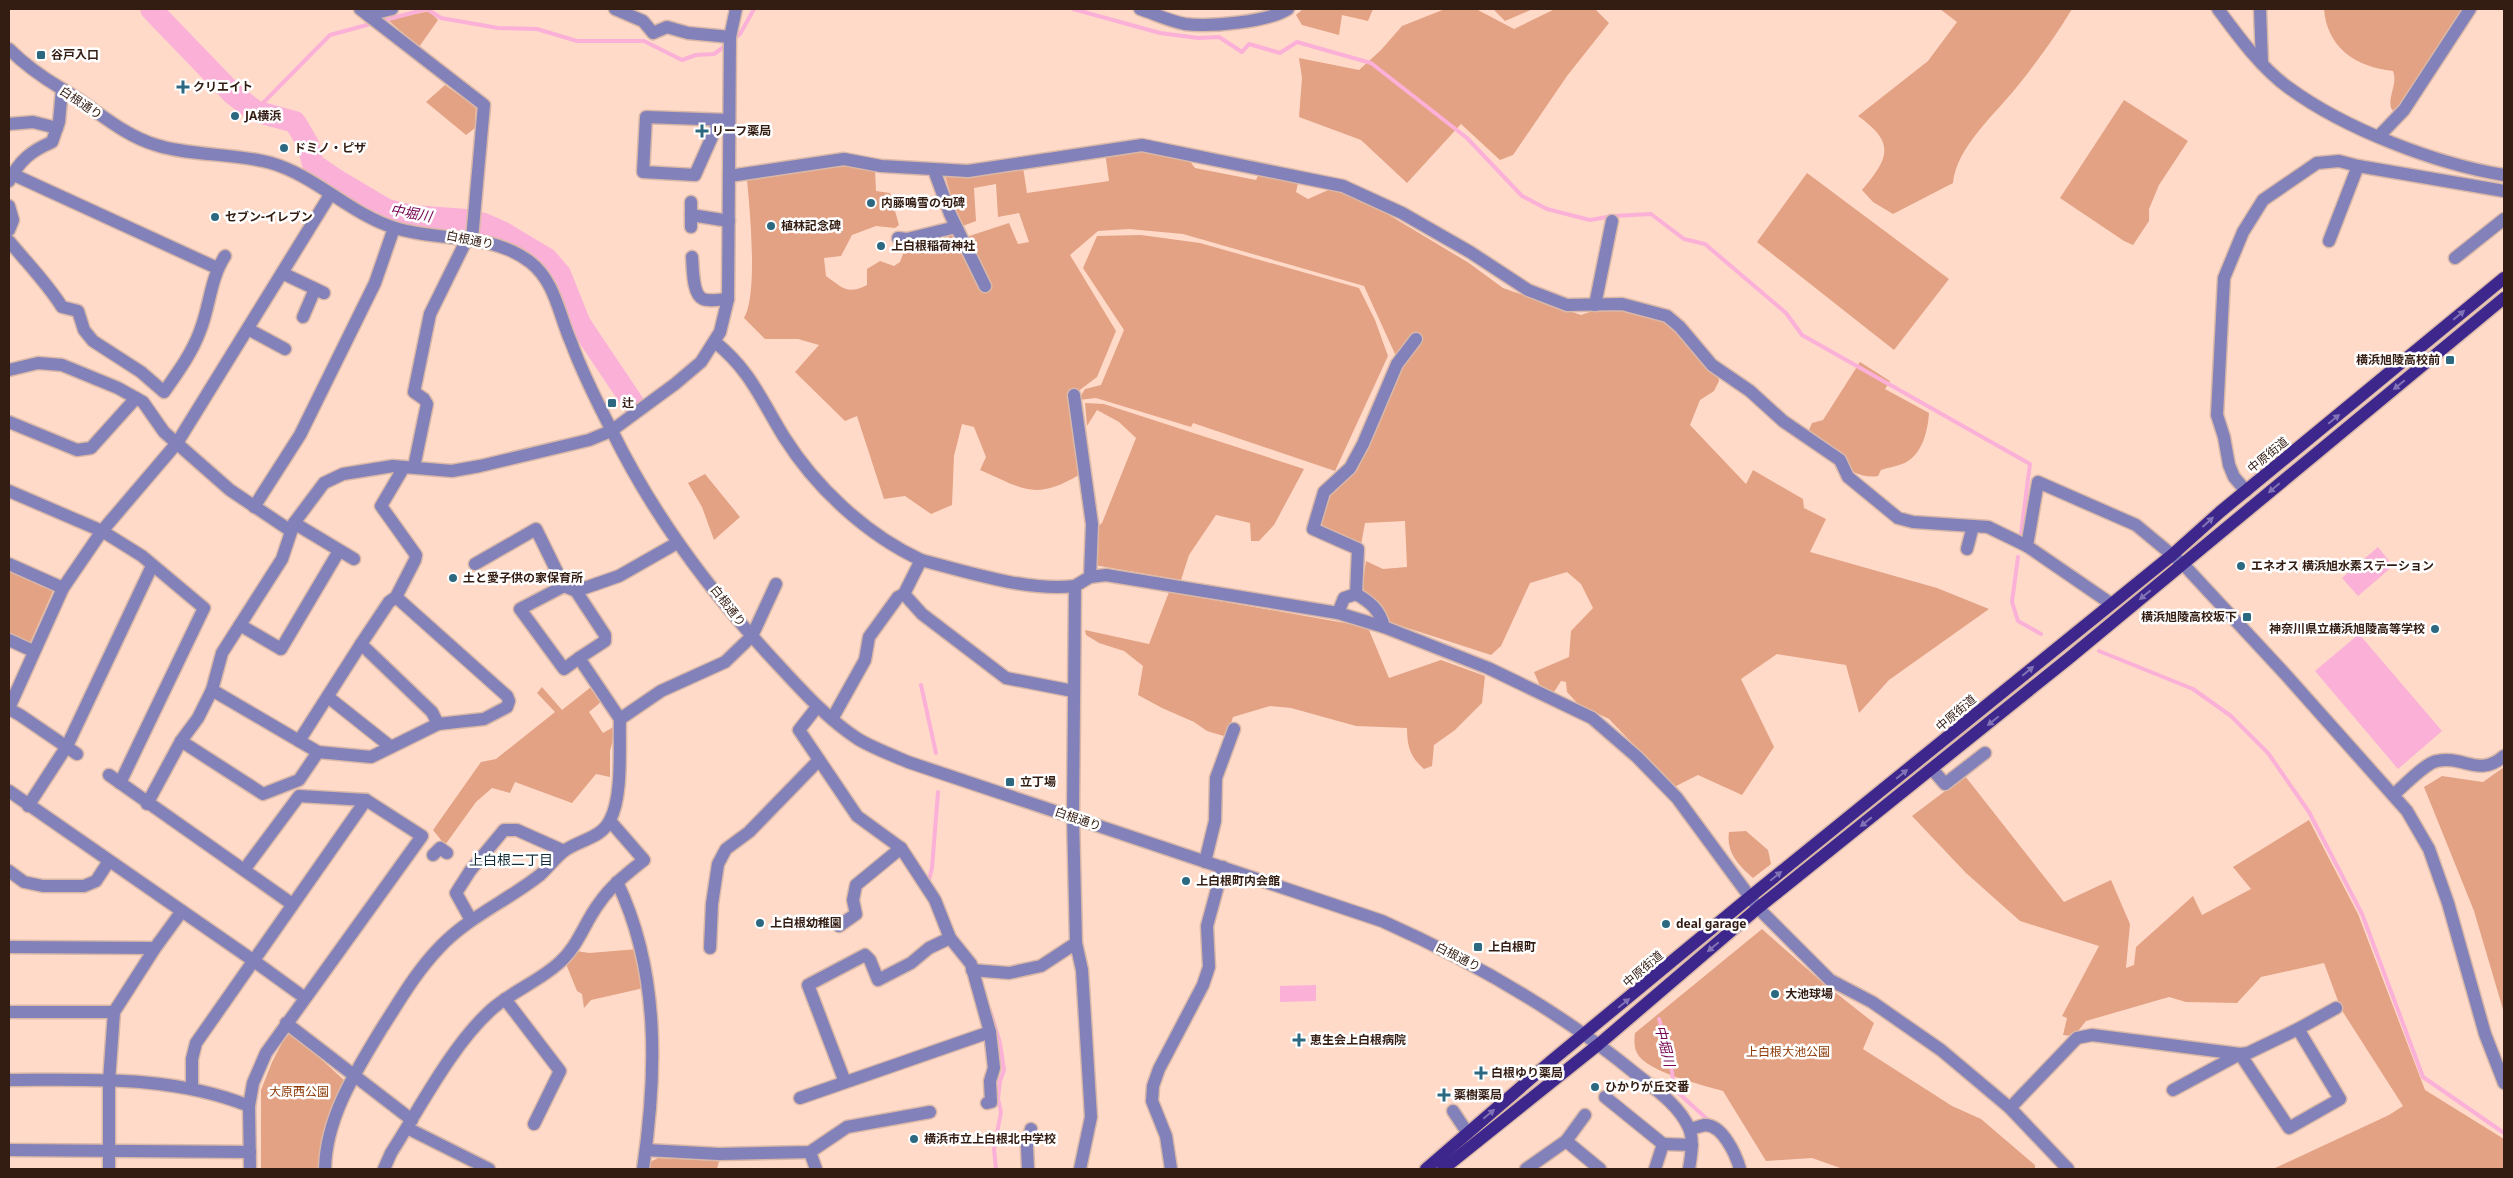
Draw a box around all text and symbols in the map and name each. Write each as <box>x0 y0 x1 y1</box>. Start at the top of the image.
place label: 谷戸入口 <box>51 46 99 63</box>
marker: 谷戸入口 <box>35 49 47 61</box>
place label: クリエイト <box>193 78 253 95</box>
marker: クリエイト <box>177 81 189 93</box>
street label: 白根通り <box>57 82 106 123</box>
place label: JA横浜 <box>244 107 281 124</box>
marker: JA横浜 <box>229 110 241 122</box>
place label: リーフ薬局 <box>712 122 771 139</box>
marker: リーフ薬局 <box>696 125 708 137</box>
place label: ドミノ・ピザ <box>294 139 366 156</box>
marker: ドミノ・ピザ <box>278 142 290 154</box>
place label: 内藤鳴雪の句碑 <box>881 194 965 211</box>
marker: 内藤鳴雪の句碑 <box>865 197 877 209</box>
water label: 中堀川 <box>389 200 435 226</box>
place label: セブン-イレブン <box>225 208 313 225</box>
marker: セブン-イレブン <box>209 211 221 223</box>
place label: 植林記念碑 <box>781 217 841 234</box>
marker: 植林記念碑 <box>765 220 777 232</box>
street label: 白根通り <box>445 227 495 252</box>
place label: 上白根稲荷神社 <box>891 237 975 254</box>
marker: 上白根稲荷神社 <box>875 240 887 252</box>
one-way arrow <box>2452 310 2465 321</box>
place label: 横浜旭陵高校前 <box>2356 351 2440 368</box>
marker: 横浜旭陵高校前 <box>2444 354 2456 366</box>
one-way arrow <box>2393 379 2406 390</box>
place label: 辻 <box>622 394 634 411</box>
marker: 辻 <box>606 397 618 409</box>
one-way arrow <box>2327 413 2340 424</box>
street label: 中原街道 <box>2244 433 2292 476</box>
one-way arrow <box>2267 483 2280 494</box>
one-way arrow <box>2202 516 2214 528</box>
place label: エネオス 横浜旭水素ステーション <box>2251 557 2434 574</box>
marker: エネオス 横浜旭水素ステーション <box>2235 560 2247 572</box>
place label: 土と愛子供の家保育所 <box>463 569 583 586</box>
marker: 土と愛子供の家保育所 <box>447 572 459 584</box>
street label: 白根通り <box>707 582 750 630</box>
one-way arrow <box>2139 590 2152 601</box>
place label: 横浜旭陵高校坂下 <box>2141 608 2237 625</box>
marker: 横浜旭陵高校坂下 <box>2241 611 2253 623</box>
place label: 神奈川県立横浜旭陵高等学校 <box>2269 620 2425 637</box>
marker: 神奈川県立横浜旭陵高等学校 <box>2429 623 2441 635</box>
one-way arrow <box>2021 666 2034 677</box>
street label: 中原街道 <box>1932 691 1980 735</box>
one-way arrow <box>1987 715 2000 726</box>
one-way arrow <box>1895 769 1908 780</box>
place label: 立丁場 <box>1020 773 1056 790</box>
marker: 立丁場 <box>1004 776 1016 788</box>
street label: 白根通り <box>1053 803 1104 834</box>
one-way arrow <box>1860 817 1873 828</box>
district label: 上白根二丁目 <box>469 850 553 869</box>
one-way arrow <box>1769 871 1782 882</box>
place label: 上白根町内会館 <box>1196 872 1280 889</box>
marker: 上白根町内会館 <box>1180 875 1192 887</box>
place label: 上白根幼稚園 <box>770 914 842 931</box>
place label: deal garage <box>1676 915 1746 932</box>
marker: 上白根幼稚園 <box>754 917 766 929</box>
marker: deal garage <box>1660 918 1672 930</box>
street label: 白根通り <box>1433 938 1483 975</box>
place label: 上白根町 <box>1488 938 1536 955</box>
marker: 上白根町 <box>1472 941 1484 953</box>
one-way arrow <box>1707 941 1719 952</box>
street label: 中原街道 <box>1619 947 1667 991</box>
place label: 大池球場 <box>1785 985 1833 1002</box>
marker: 大池球場 <box>1769 988 1781 1000</box>
one-way arrow <box>1618 998 1630 1009</box>
water label: 中堀川 <box>1651 1023 1680 1070</box>
place label: 恵生会上白根病院 <box>1310 1031 1406 1048</box>
marker: 恵生会上白根病院 <box>1292 1033 1306 1047</box>
park label: 上白根大池公園 <box>1746 1043 1830 1060</box>
place label: 白根ゆり薬局 <box>1491 1064 1563 1081</box>
marker: 白根ゆり薬局 <box>1475 1067 1487 1079</box>
place label: ひかりが丘交番 <box>1605 1078 1690 1095</box>
marker: ひかりが丘交番 <box>1589 1081 1601 1093</box>
park label: 大原西公園 <box>269 1083 329 1100</box>
place label: 薬樹薬局 <box>1454 1086 1502 1103</box>
marker: 薬樹薬局 <box>1438 1089 1450 1101</box>
one-way arrow <box>1482 1108 1495 1119</box>
place label: 横浜市立上白根北中学校 <box>924 1130 1056 1147</box>
marker: 横浜市立上白根北中学校 <box>908 1133 920 1145</box>

